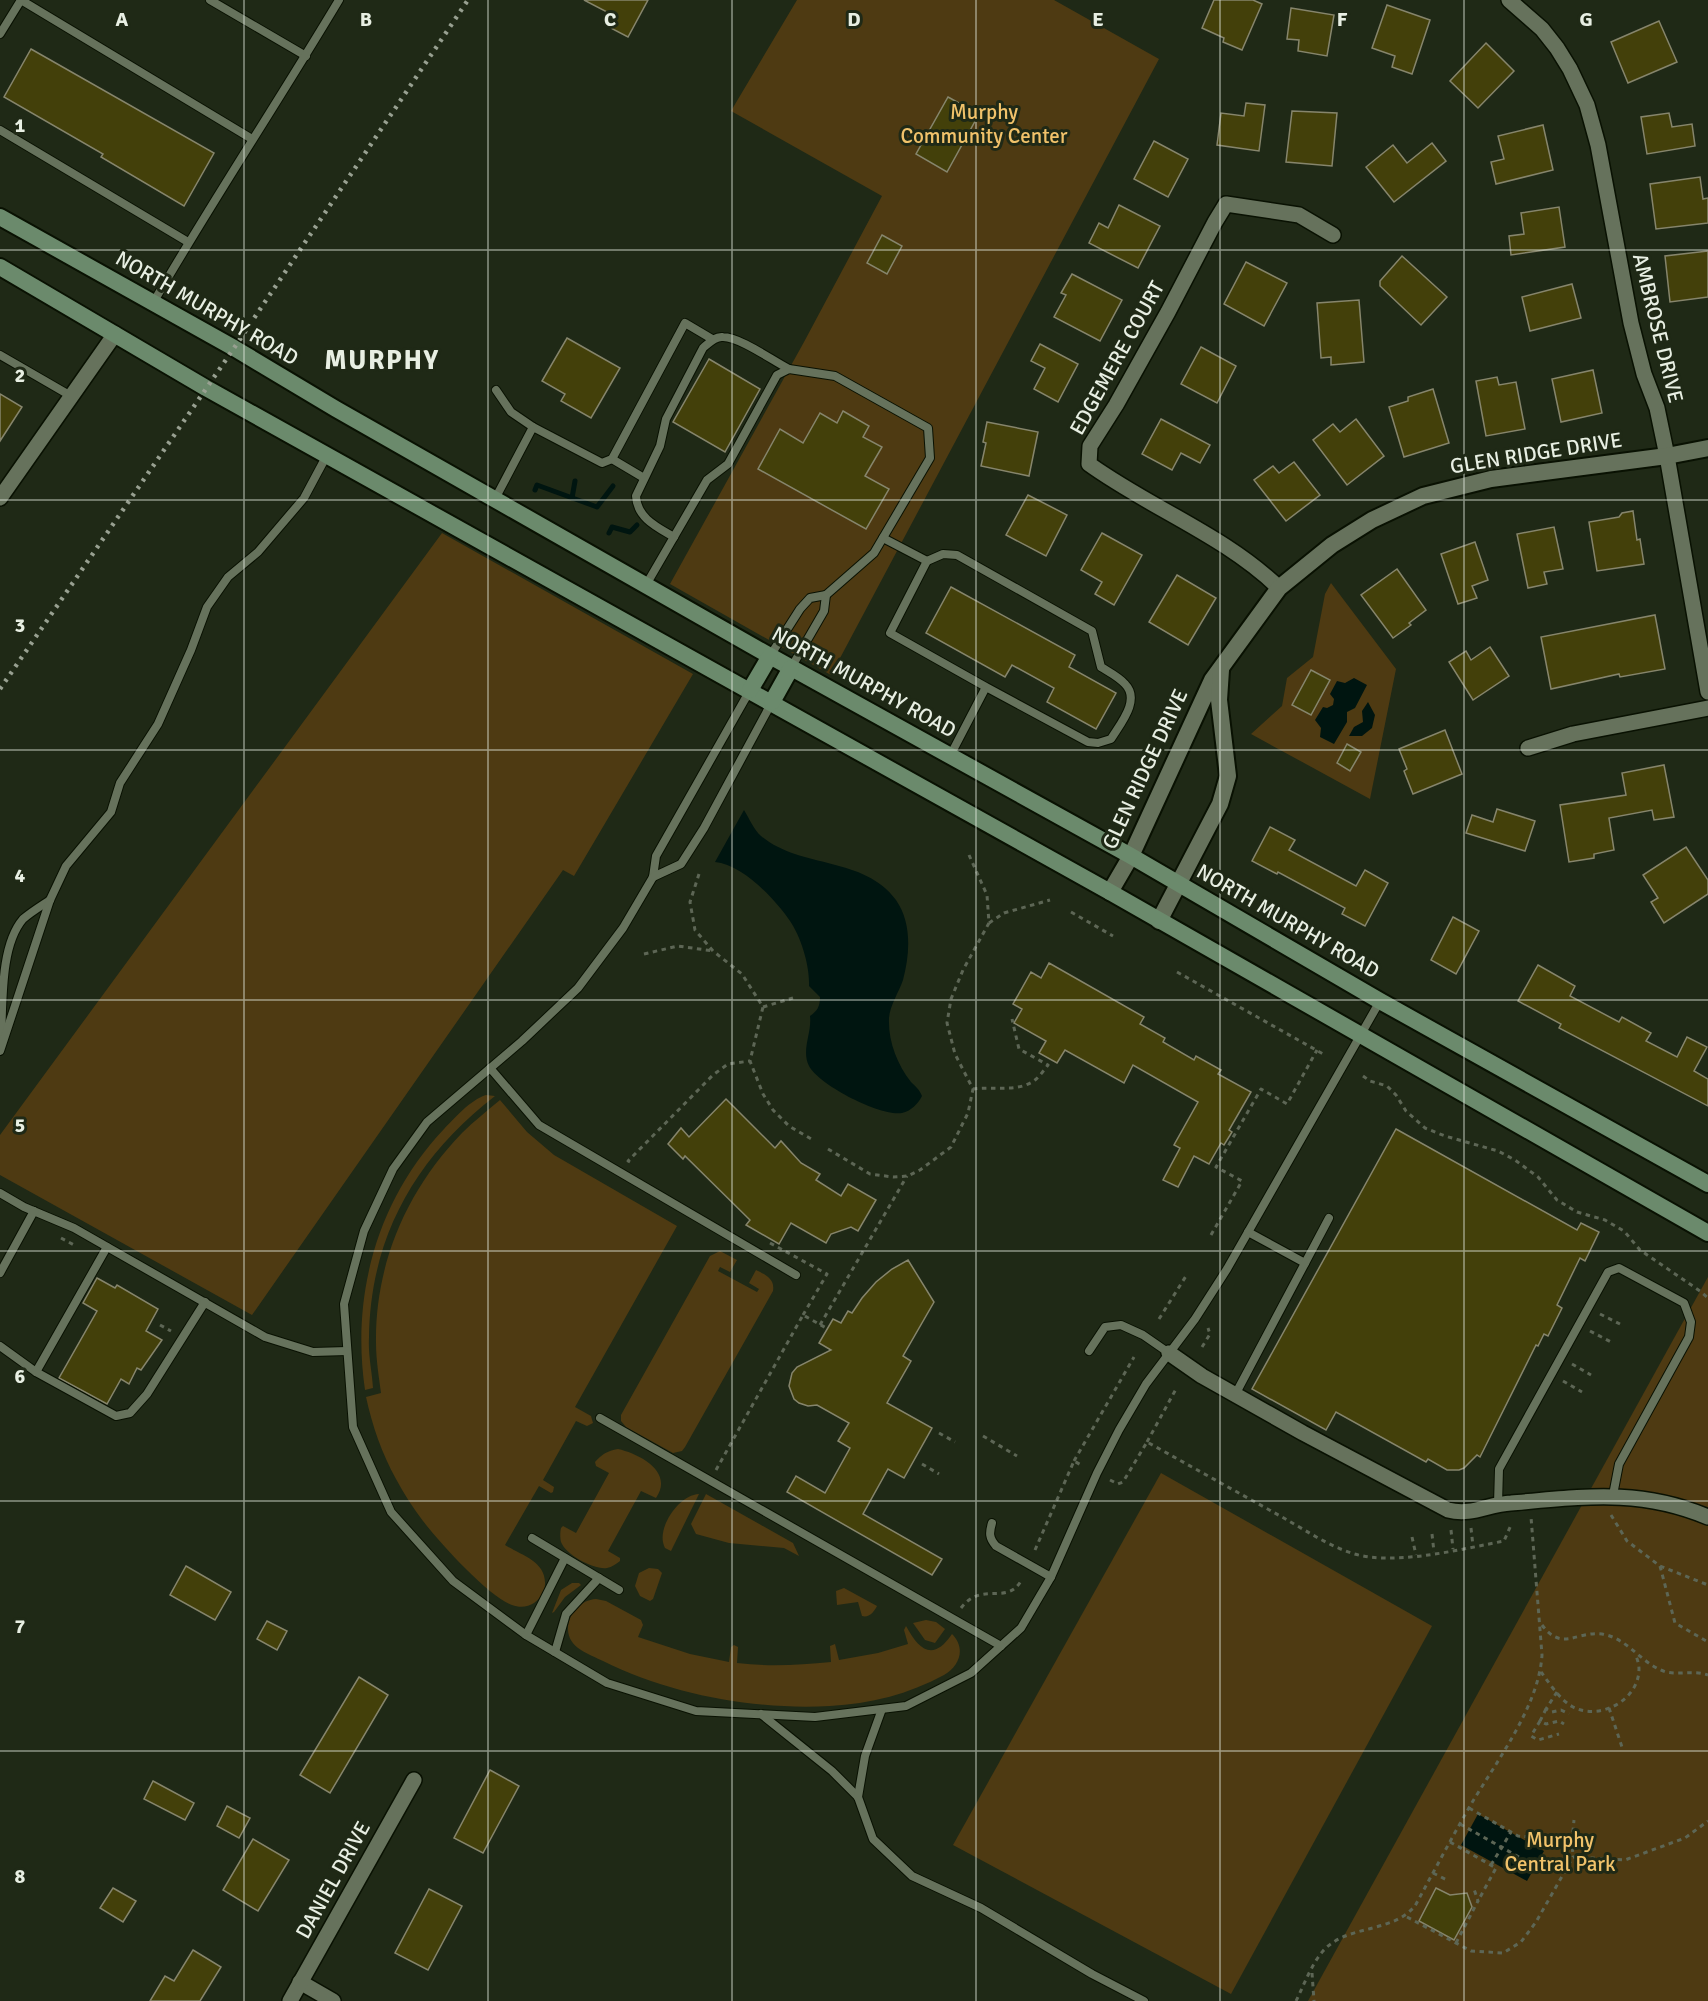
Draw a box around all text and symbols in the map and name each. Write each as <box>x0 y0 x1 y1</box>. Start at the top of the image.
text: A <box>116 7 129 32</box>
text: B <box>360 7 372 32</box>
text: C <box>604 7 616 32</box>
text: D <box>847 7 861 32</box>
text: E <box>1092 7 1104 32</box>
text: F <box>1337 7 1348 32</box>
text: G <box>1579 7 1593 32</box>
park label: Murphy Community Center <box>900 99 1068 149</box>
text: 1 <box>15 113 26 138</box>
street label: NORTH MURPHY ROAD <box>111 245 303 371</box>
street label: AMBROSE DRIVE <box>1627 251 1689 405</box>
street label: EDGEMERE COURT <box>1064 276 1170 439</box>
district label: MURPHY <box>324 344 440 377</box>
text: 2 <box>15 363 25 388</box>
street label: GLEN RIDGE DRIVE <box>1448 427 1624 479</box>
text: 3 <box>15 613 25 638</box>
street label: NORTH MURPHY ROAD <box>767 621 961 743</box>
street label: GLEN RIDGE DRIVE <box>1096 685 1194 853</box>
street label: NORTH MURPHY ROAD <box>1192 858 1384 984</box>
text: 4 <box>15 863 26 888</box>
text: 5 <box>15 1113 25 1138</box>
text: 6 <box>15 1364 26 1389</box>
text: 7 <box>15 1614 26 1639</box>
street label: DANIEL DRIVE <box>290 1817 376 1943</box>
park label: Murphy Central Park <box>1504 1827 1616 1877</box>
text: 8 <box>15 1864 26 1889</box>

